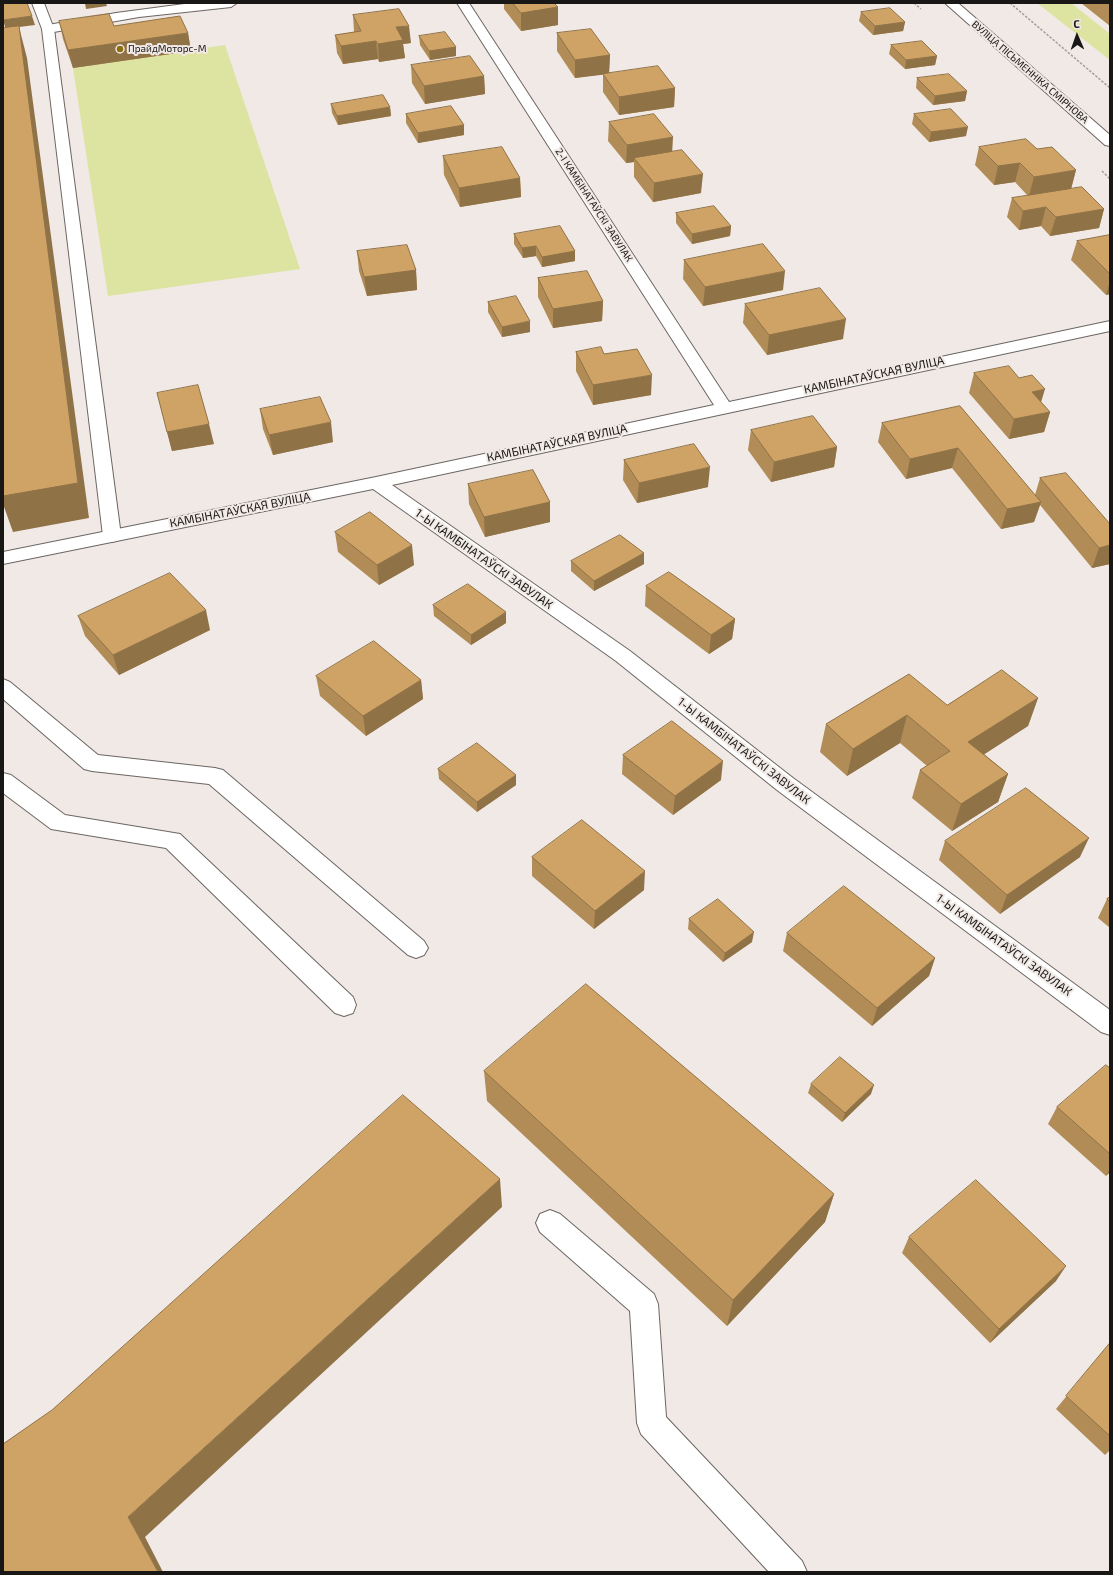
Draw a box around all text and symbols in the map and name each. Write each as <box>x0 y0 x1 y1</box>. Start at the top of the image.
north arrow <box>1057 16 1097 56</box>
street label: ВУЛІЦА ПІСЬМЕННІКА СМІРНОВА <box>969 18 1091 126</box>
place label: ПрайдМоторс-М <box>128 43 206 55</box>
marker: ПрайдМоторс-М <box>115 44 125 54</box>
street label: 2-І КАМБІНАТАЎСКІ ЗАВУЛАК <box>553 146 635 264</box>
street label: КАМБІНАТАЎСКАЯ ВУЛІЦА <box>802 353 946 397</box>
street label: КАМБІНАТАЎСКАЯ ВУЛІЦА <box>485 421 629 465</box>
street label: КАМБІНАТАЎСКАЯ ВУЛІЦА <box>168 489 312 531</box>
street label: 1-Ы КАМБІНАТАЎСКІ ЗАВУЛАК <box>413 506 555 612</box>
street label: 1-Ы КАМБІНАТАЎСКІ ЗАВУЛАК <box>675 695 813 807</box>
street label: 1-Ы КАМБІНАТАЎСКІ ЗАВУЛАК <box>933 891 1075 999</box>

